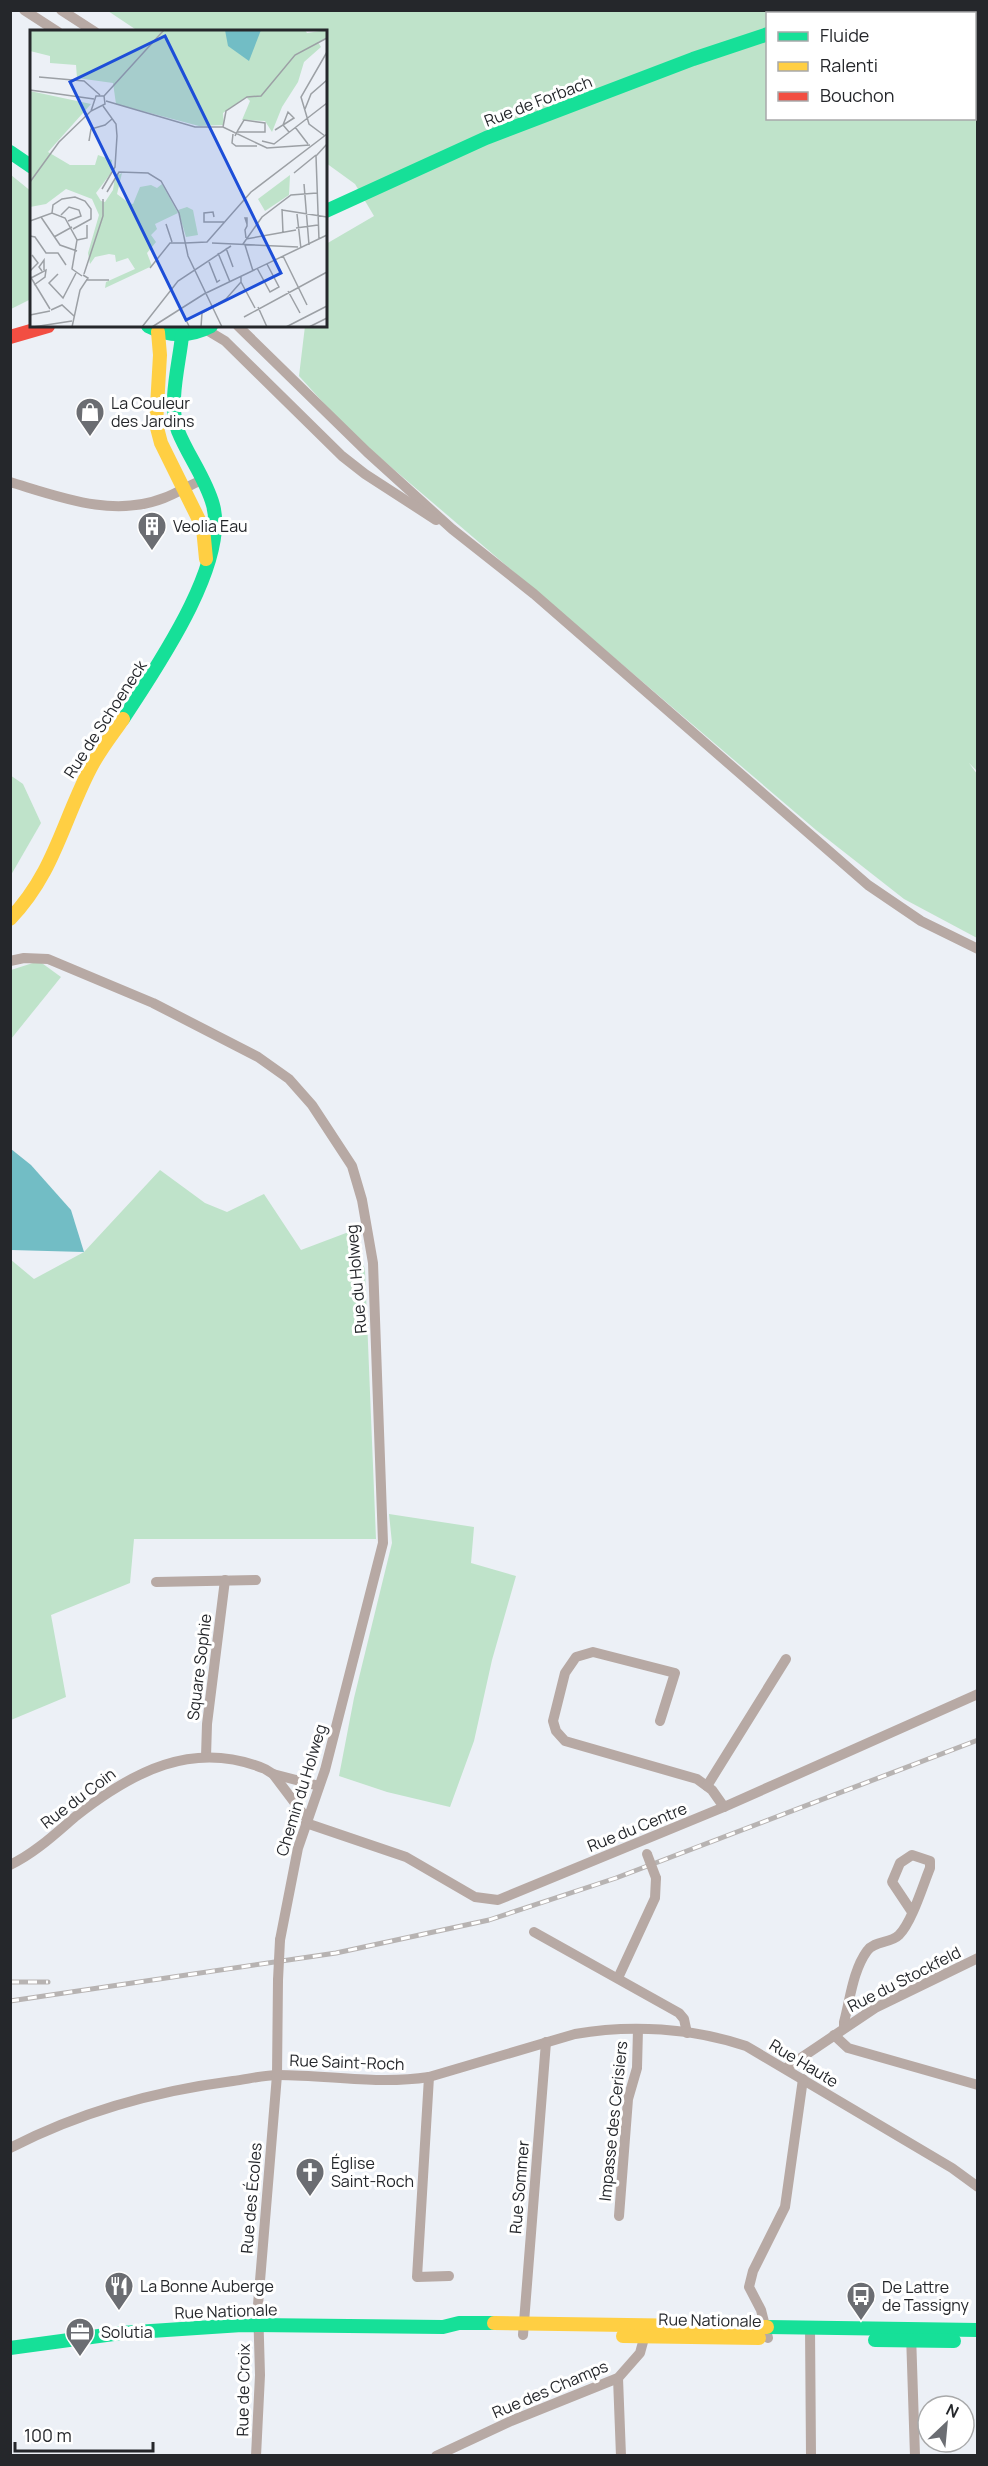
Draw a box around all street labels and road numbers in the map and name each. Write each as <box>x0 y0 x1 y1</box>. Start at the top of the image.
street label: Rue de Forbach <box>481 70 595 132</box>
street label: Rue de Schoeneck <box>59 655 152 782</box>
street label: Rue du Holweg <box>340 1224 372 1334</box>
street label: Square Sophie <box>182 1612 216 1722</box>
street label: Chemin du Holweg <box>270 1721 332 1859</box>
street label: Rue du Coin <box>36 1763 120 1833</box>
street label: Rue du Centre <box>584 1797 690 1857</box>
street label: Rue du Stockfeld <box>844 1941 964 2017</box>
street label: Rue Haute <box>765 2034 843 2092</box>
street label: Impasse des Cerisiers <box>594 2040 632 2202</box>
street label: Rue Saint-Roch <box>289 2049 405 2075</box>
street label: Rue Sommer <box>504 2139 534 2235</box>
street label: Rue des Écoles <box>235 2142 267 2254</box>
street label: Rue Nationale <box>174 2298 278 2324</box>
street label: Rue Nationale <box>658 2308 762 2332</box>
street label: Rue de Croix <box>231 2343 255 2437</box>
street label: Rue des Champs <box>489 2355 611 2423</box>

